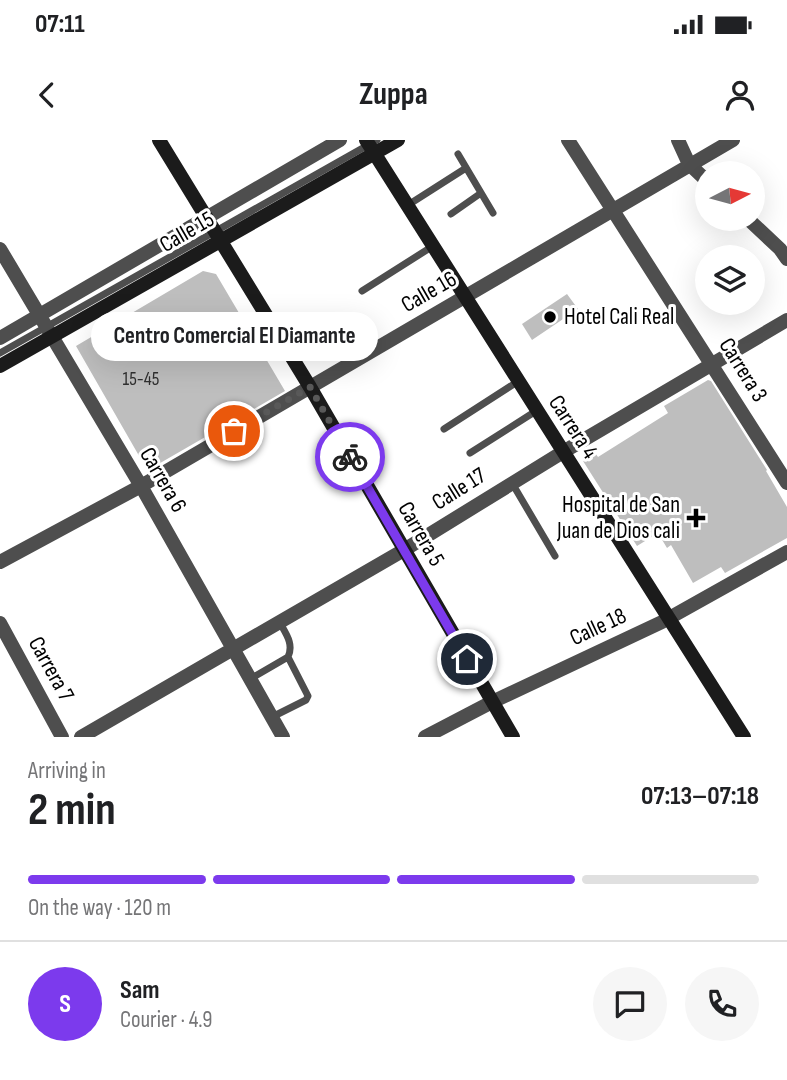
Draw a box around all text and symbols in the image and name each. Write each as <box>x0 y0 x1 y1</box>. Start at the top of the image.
text: 07:11 <box>35 9 85 40</box>
text: Zuppa <box>359 75 428 114</box>
icon: back <box>28 76 66 114</box>
icon: person <box>721 76 759 114</box>
north arrow <box>695 161 765 231</box>
map controls <box>695 161 765 315</box>
street label: Calle 15 <box>155 205 219 259</box>
button: layers <box>695 245 765 315</box>
street label: Calle 16 <box>396 265 462 319</box>
place label: Hotel Cali Real <box>564 303 674 331</box>
marker: Hotel Cali Real <box>542 309 558 325</box>
callout: Centro Comercial El Diamante <box>91 312 378 361</box>
text: Centro Comercial El Diamante <box>113 322 356 350</box>
street label: Carrera 3 <box>713 333 773 407</box>
house number: 15-45 <box>123 368 159 391</box>
street label: Carrera 4 <box>542 390 604 464</box>
pin <box>204 401 264 461</box>
icon: bag <box>215 412 253 450</box>
courier <box>315 422 385 492</box>
icon: bike <box>331 438 369 476</box>
street label: Carrera 6 <box>133 442 193 518</box>
street label: Calle 17 <box>427 462 491 516</box>
place label: Hospital de San Juan de Dios cali <box>556 491 680 545</box>
street label: Carrera 5 <box>391 497 451 571</box>
marker: Hospital de San Juan de Dios cali <box>686 508 706 528</box>
street label: Calle 18 <box>565 602 631 652</box>
pin <box>437 629 497 689</box>
street label: Carrera 7 <box>22 632 80 706</box>
icon: home <box>448 640 486 678</box>
text: Arriving in <box>28 757 106 785</box>
text: 07:13–07:18 <box>641 781 759 812</box>
text: 2 min <box>28 783 116 838</box>
text: On the way · 120 m <box>28 894 171 922</box>
button: chat <box>593 967 667 1041</box>
button: phone <box>685 967 759 1041</box>
text: Sam <box>120 975 160 1006</box>
text: S <box>59 989 71 1020</box>
text: Courier · 4.9 <box>120 1006 212 1034</box>

